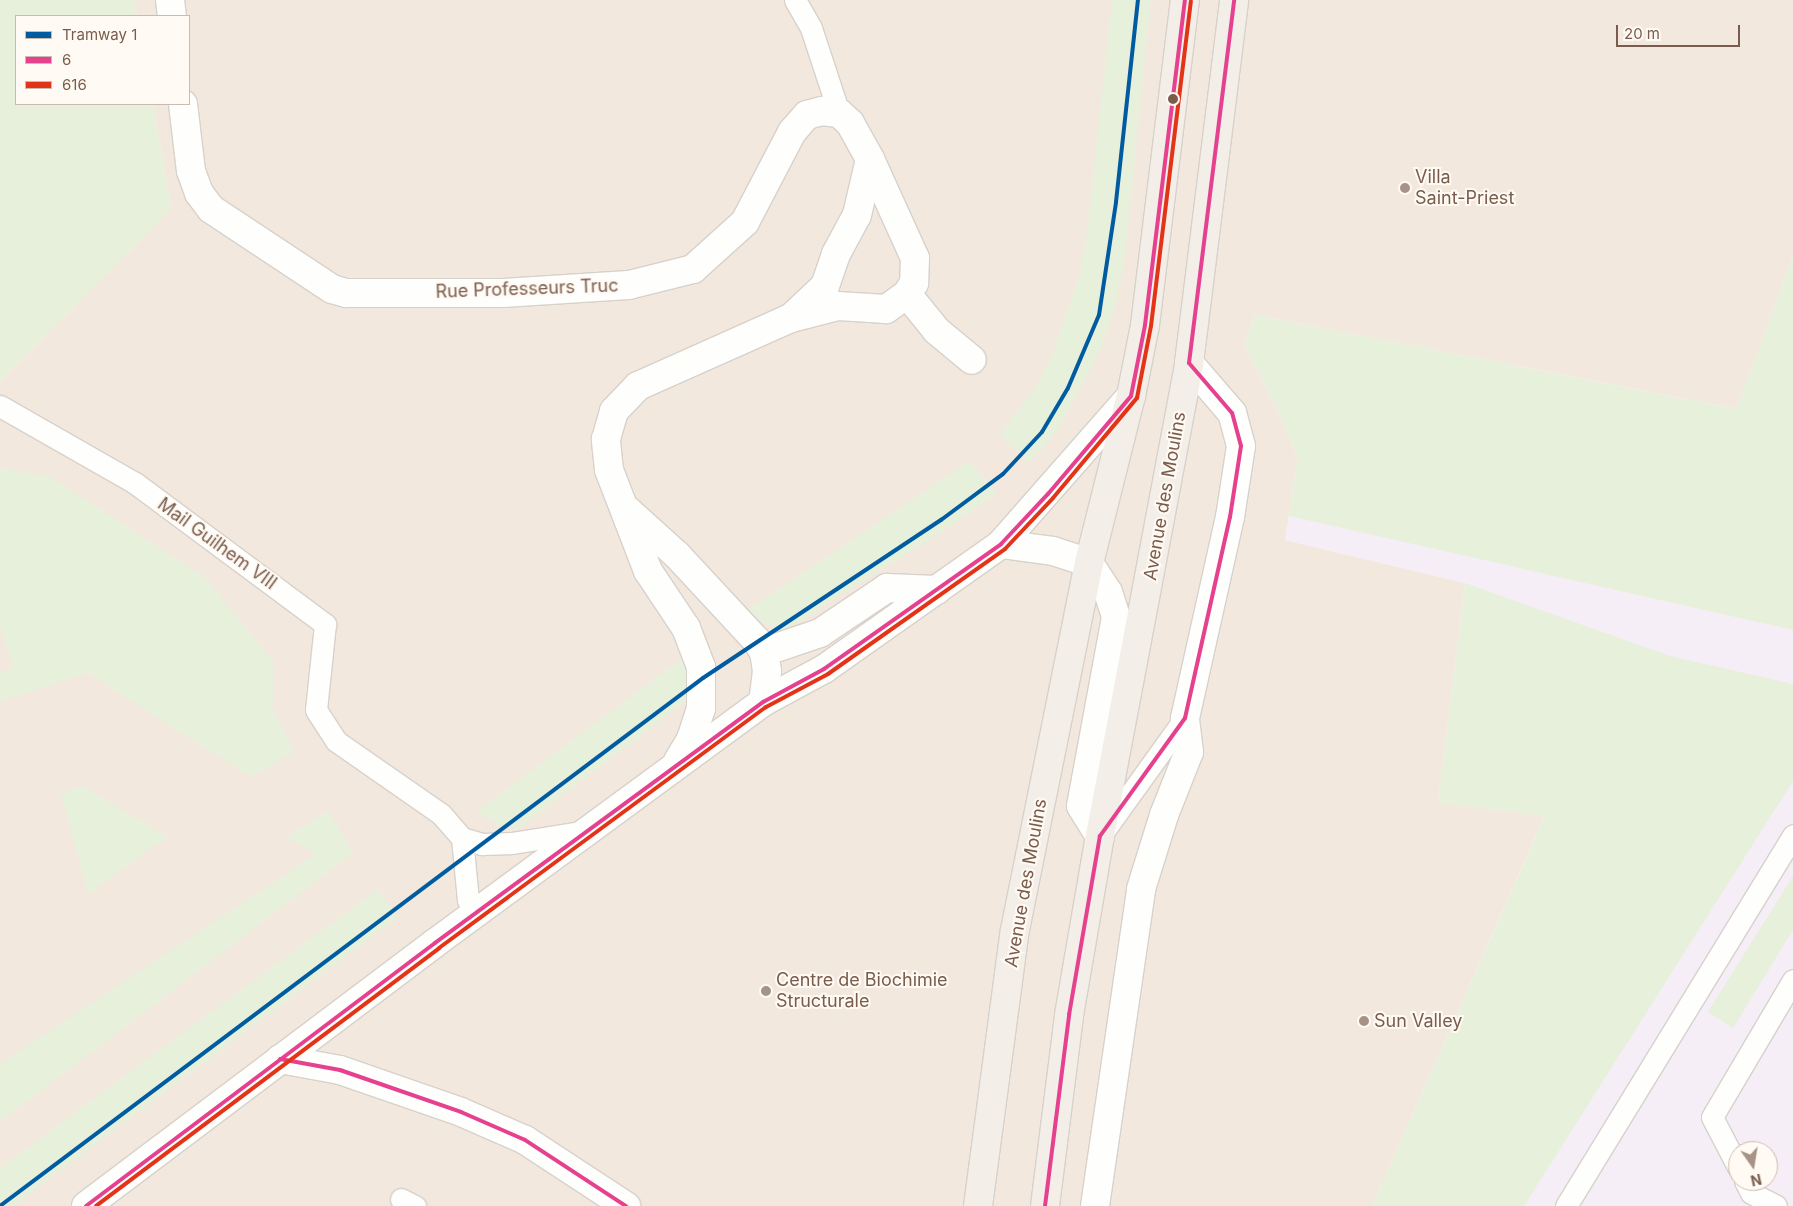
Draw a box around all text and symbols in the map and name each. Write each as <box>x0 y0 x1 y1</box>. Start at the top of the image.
legend <box>15 15 190 105</box>
scale bar <box>1618 15 1742 47</box>
text: 20 m <box>1624 24 1660 43</box>
text: Tramway 1 <box>62 25 137 44</box>
text: 6 <box>62 50 71 69</box>
text: 616 <box>62 75 87 94</box>
unlabelled marker <box>1168 94 1178 104</box>
place label: Villa Saint-Priest <box>1415 167 1514 210</box>
marker: Villa Saint-Priest <box>1399 182 1411 194</box>
street label: Rue Professeurs Truc <box>435 275 619 303</box>
street label: Avenue des Moulins <box>1140 410 1190 582</box>
street label: Mail Guilhem VIII <box>153 494 281 594</box>
street label: Avenue des Moulins <box>1001 797 1051 969</box>
place label: Centre de Biochimie Structurale <box>776 970 948 1012</box>
marker: Centre de Biochimie Structurale <box>760 985 772 997</box>
place label: Sun Valley <box>1374 1010 1462 1032</box>
marker: Sun Valley <box>1358 1015 1370 1027</box>
north arrow <box>1728 1141 1778 1191</box>
text: N <box>1749 1171 1763 1190</box>

